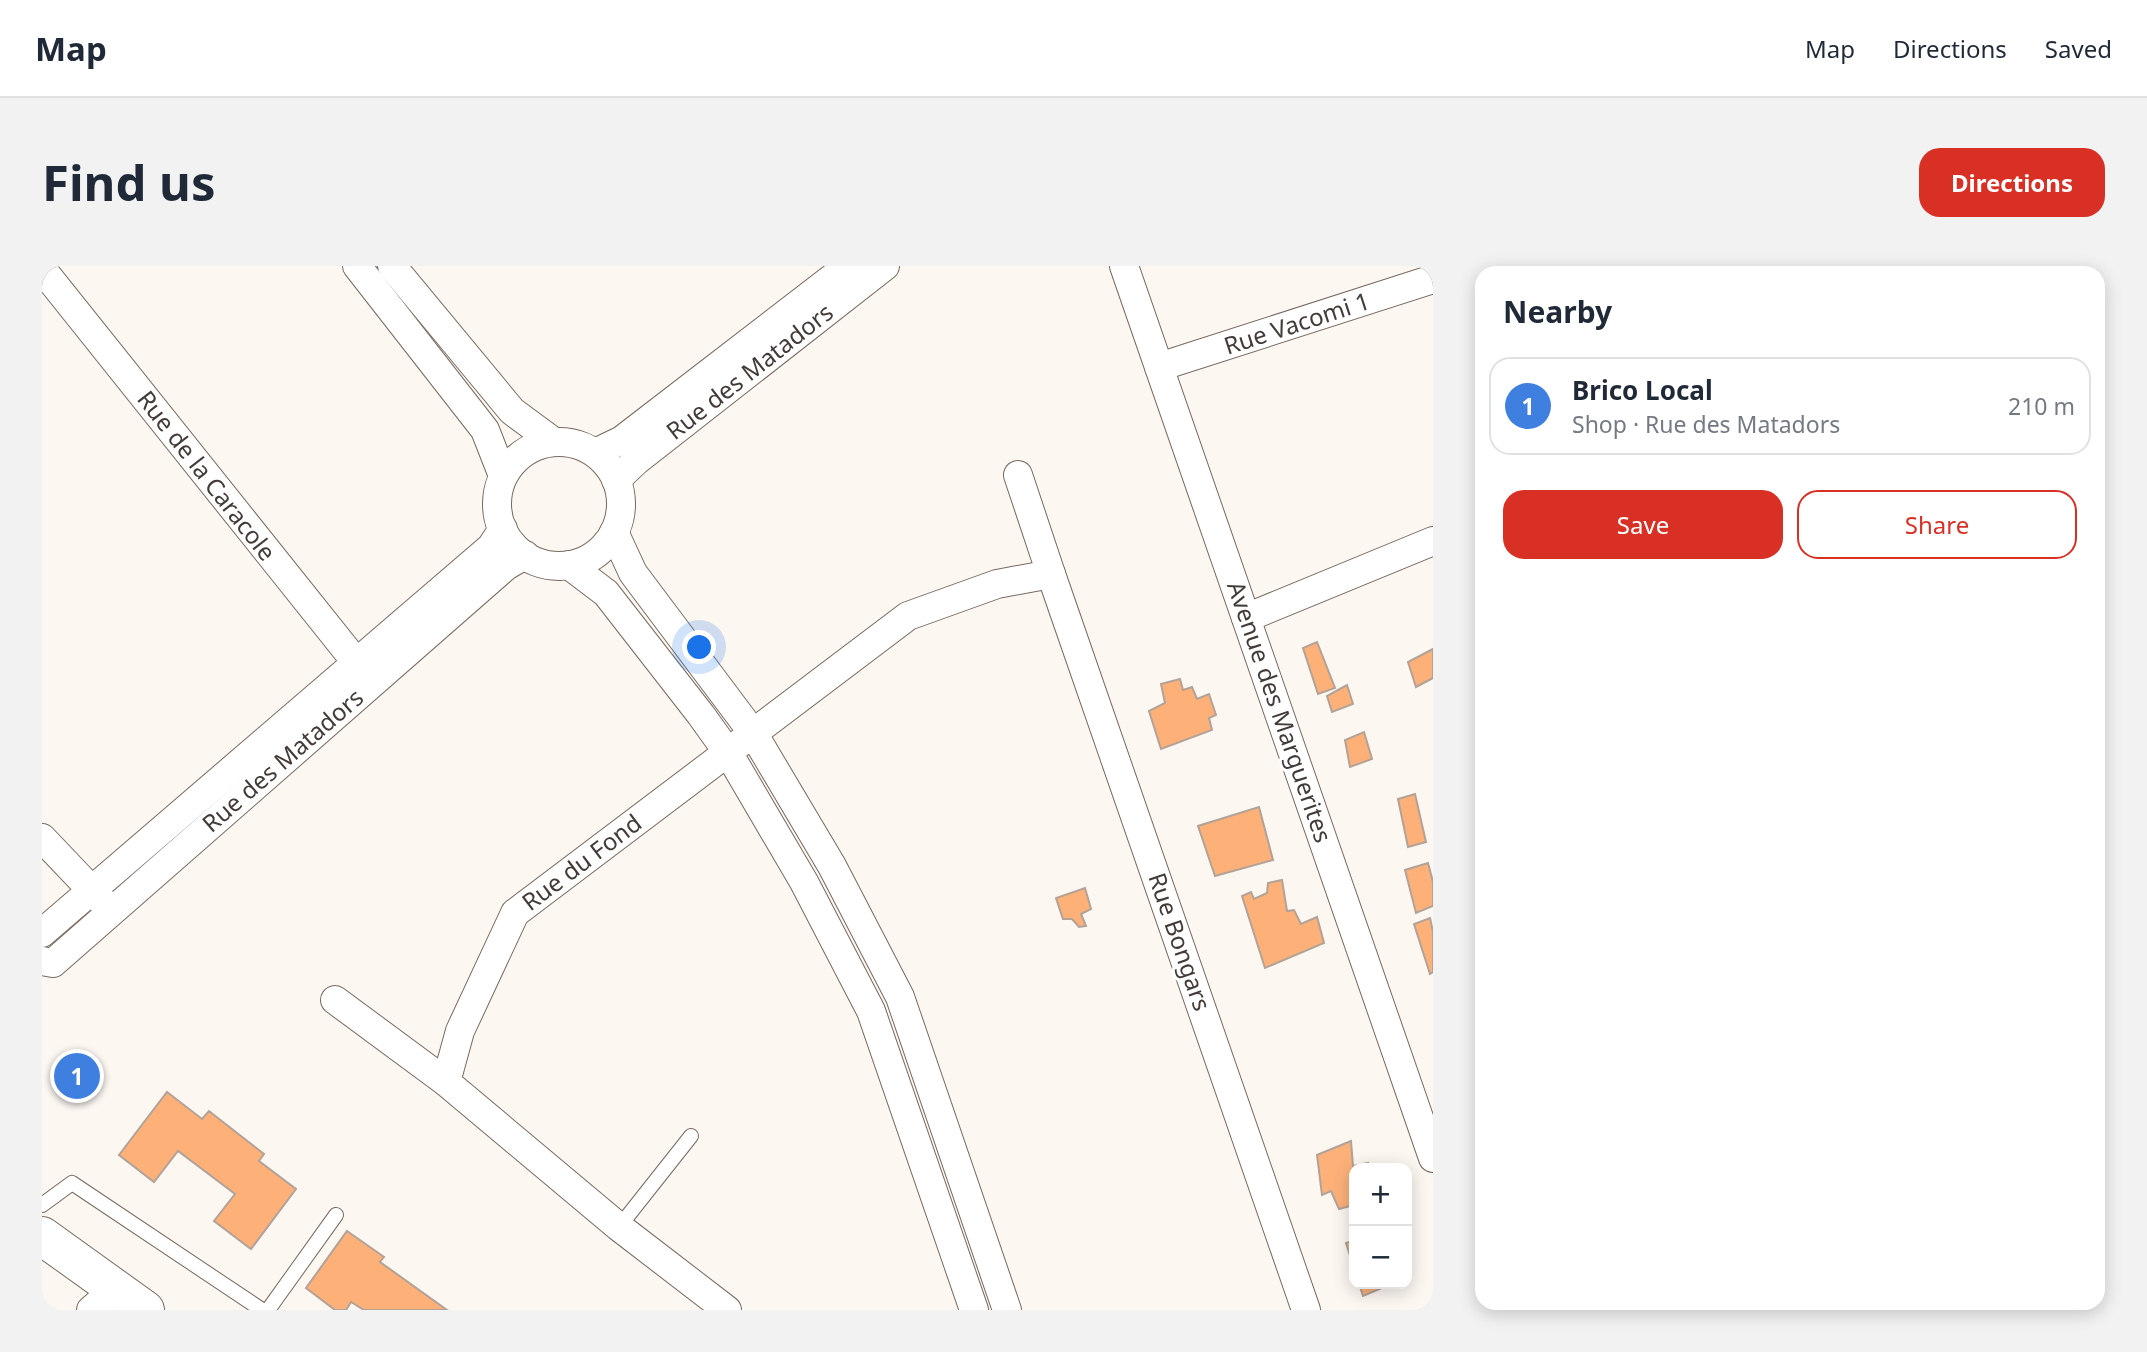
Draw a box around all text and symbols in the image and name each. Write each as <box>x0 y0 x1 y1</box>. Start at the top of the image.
text: Map <box>35 26 107 71</box>
text: Map <box>1805 32 1855 65</box>
text: Directions <box>1893 32 2007 65</box>
text: Saved <box>2045 32 2112 65</box>
button: Directions <box>1919 148 2105 217</box>
text: Find us <box>42 149 216 215</box>
street label: Rue Vacomi 1 <box>1219 283 1374 362</box>
text: Nearby <box>1503 291 1612 332</box>
street label: Rue des Matadors <box>659 295 839 447</box>
text: Brico Local <box>1572 372 1713 408</box>
street label: Rue de la Caracole <box>130 383 284 567</box>
text: 1 <box>1521 390 1535 422</box>
text: 210 m <box>2008 390 2075 422</box>
text: Shop · Rue des Matadors <box>1572 408 1840 440</box>
button: Save <box>1503 490 1783 559</box>
button: Share <box>1797 490 2077 559</box>
street label: Avenue des Marguerites <box>1220 576 1341 847</box>
your location <box>682 630 716 664</box>
street label: Rue des Matadors <box>194 681 370 839</box>
street label: Rue du Fond <box>514 806 648 918</box>
street label: Rue Bongars <box>1141 868 1219 1015</box>
pin: 1 <box>54 1050 100 1102</box>
map controls <box>1349 1163 1412 1289</box>
button: + <box>1349 1163 1412 1226</box>
button: − <box>1349 1226 1412 1289</box>

